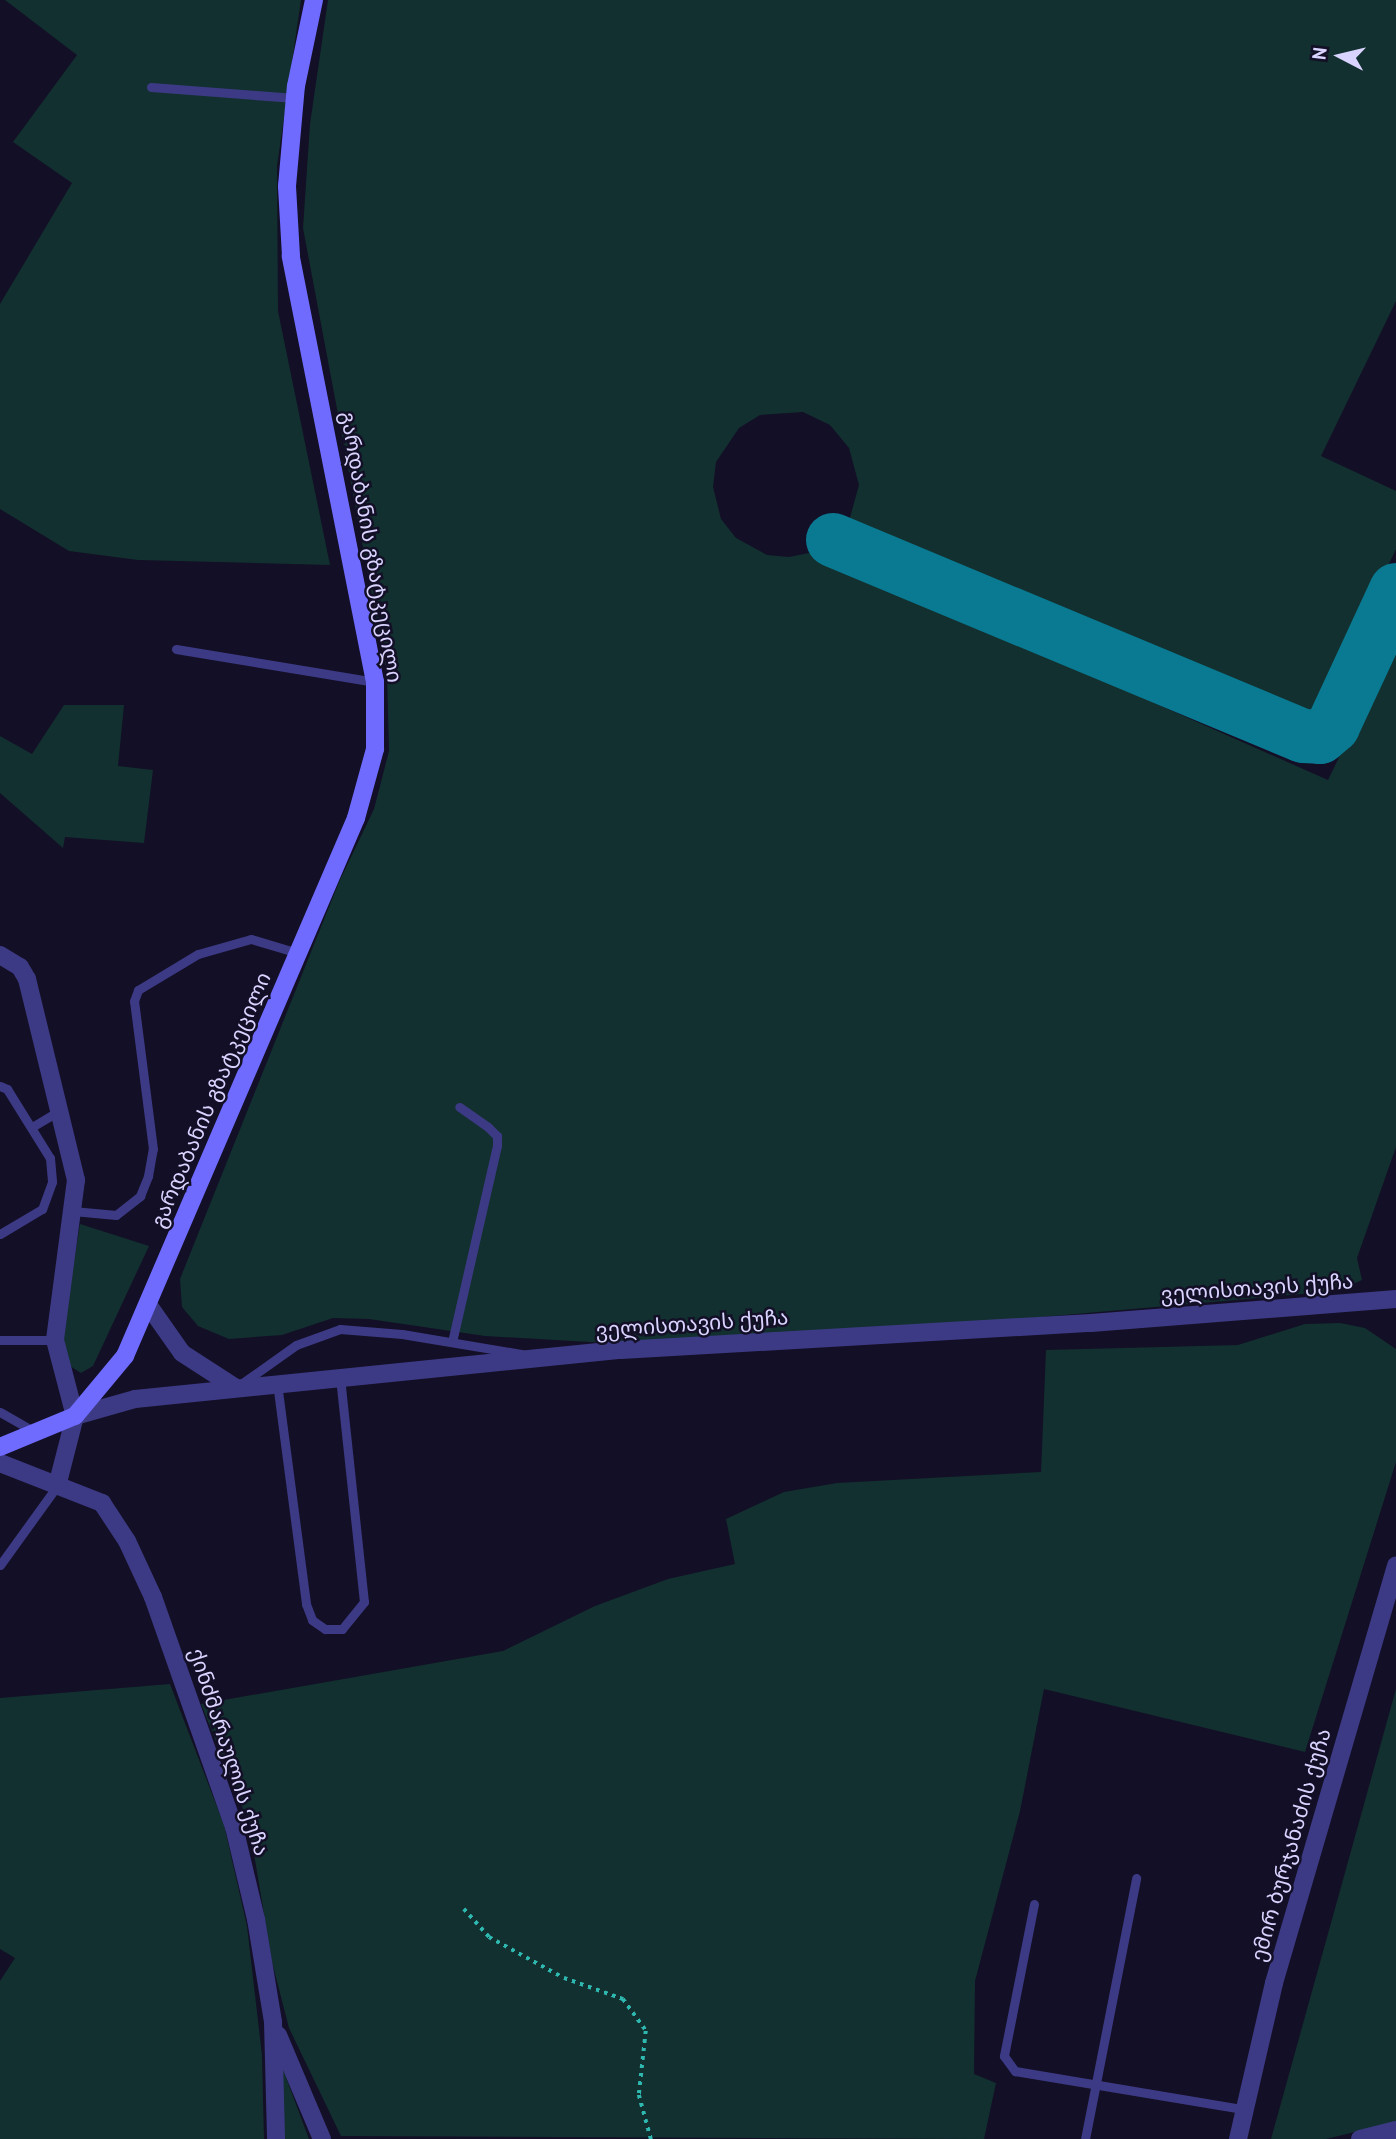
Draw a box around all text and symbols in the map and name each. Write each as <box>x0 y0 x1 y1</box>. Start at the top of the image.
north arrow <box>1305 21 1375 91</box>
text: N <box>1306 46 1332 61</box>
street label: გარდაბანის გზატკეცილი <box>335 409 407 685</box>
street label: გარდაბანის გზატკეცილი <box>146 968 276 1232</box>
street label: ველისთავის ქუჩა <box>1160 1269 1354 1307</box>
street label: ველისთავის ქუჩა <box>595 1305 789 1343</box>
street label: ქინძმარაულის ქუჩა <box>183 1645 275 1859</box>
street label: ემირ ბურჯანაძის ქუჩა <box>1246 1726 1336 1964</box>

